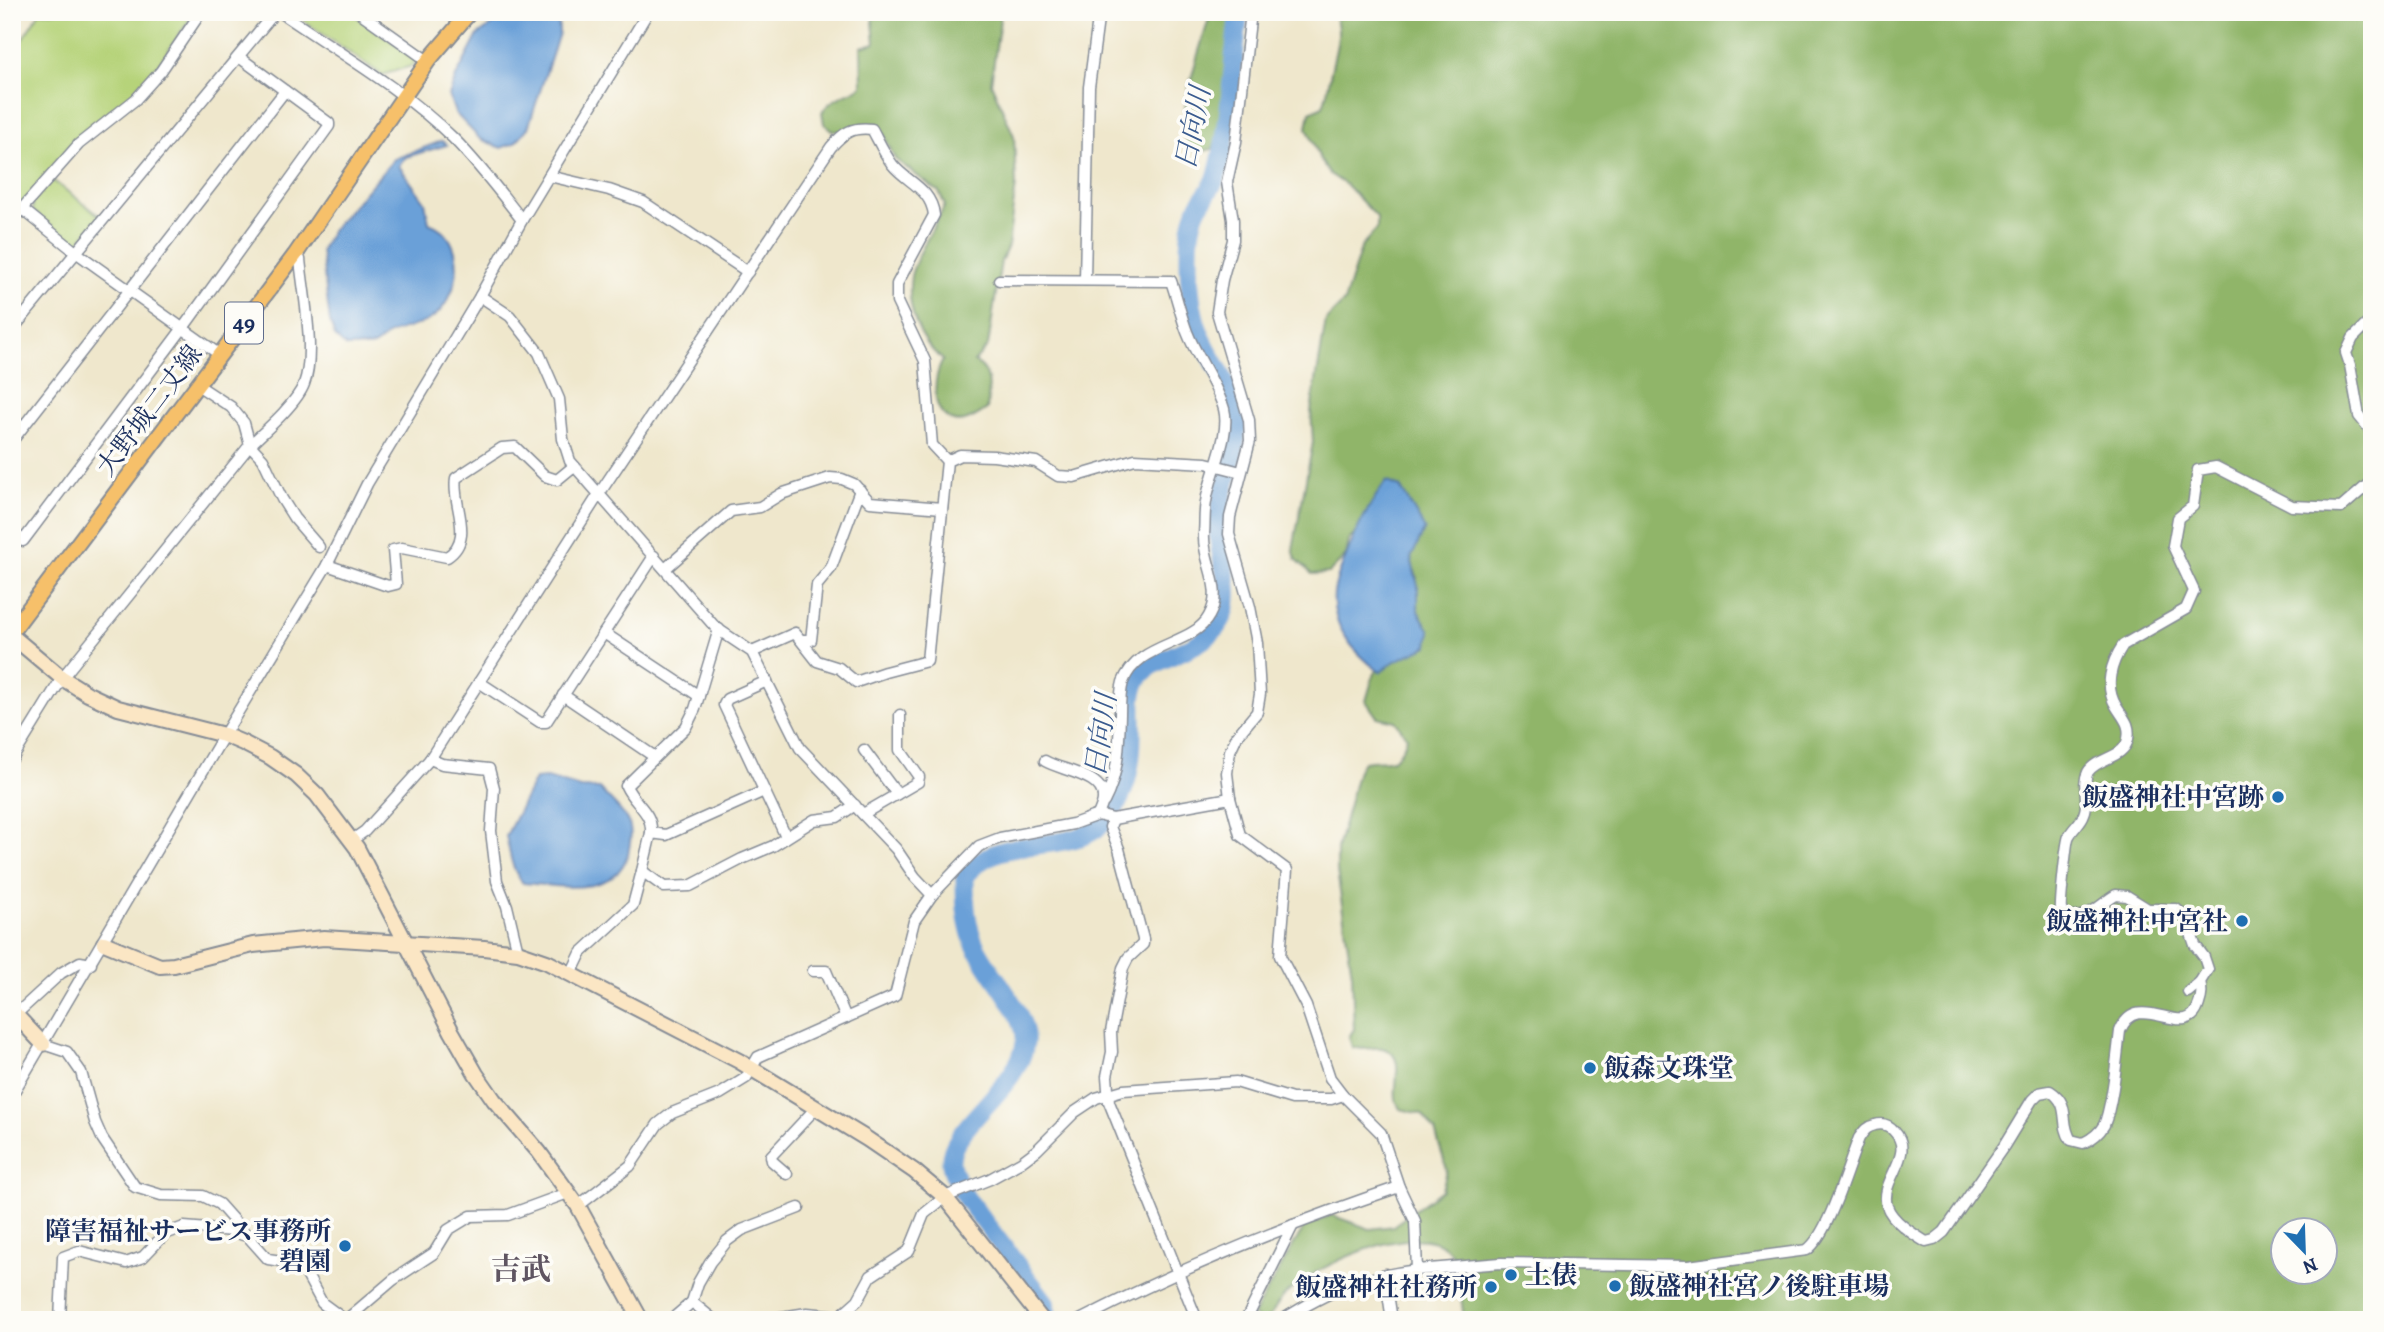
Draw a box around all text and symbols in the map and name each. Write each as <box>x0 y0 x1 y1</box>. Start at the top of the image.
water label: 日向川 <box>1166 80 1220 173</box>
road number: 49 <box>225 302 263 344</box>
street label: 大野城二丈線 <box>88 337 210 483</box>
water label: 日向川 <box>1076 688 1126 779</box>
place label: 飯盛神社中宮跡 <box>2082 780 2264 815</box>
marker: 飯盛神社中宮跡 <box>2270 789 2286 805</box>
place label: 飯盛神社中宮社 <box>2046 904 2228 939</box>
marker: 飯盛神社中宮社 <box>2234 913 2250 929</box>
place label: 飯森文珠堂 <box>1604 1051 1734 1086</box>
marker: 飯森文珠堂 <box>1582 1060 1598 1076</box>
place label: 障害福祉サービス事務所 碧園 <box>45 1214 331 1279</box>
north arrow <box>2268 1216 2338 1286</box>
marker: 障害福祉サービス事務所 碧園 <box>337 1238 353 1254</box>
district label: 吉武 <box>491 1249 551 1289</box>
text: N <box>2299 1251 2322 1280</box>
place label: 土俵 <box>1525 1258 1577 1293</box>
marker: 土俵 <box>1503 1267 1519 1283</box>
place label: 飯盛神社宮ノ後駐車場 <box>1629 1269 1889 1304</box>
place label: 飯盛神社社務所 <box>1295 1270 1477 1305</box>
marker: 飯盛神社宮ノ後駐車場 <box>1607 1278 1623 1294</box>
marker: 飯盛神社社務所 <box>1483 1279 1499 1295</box>

